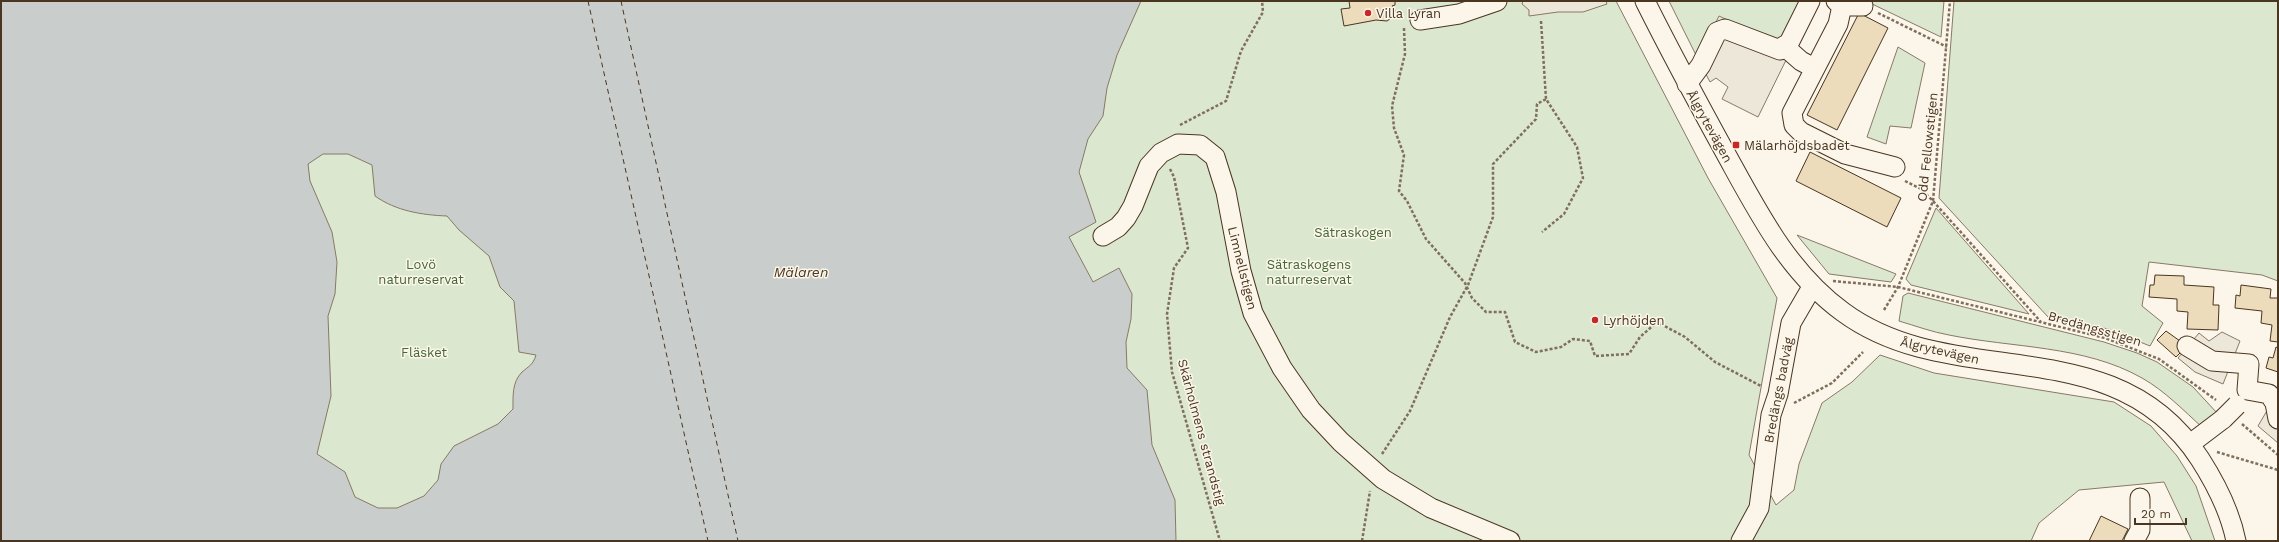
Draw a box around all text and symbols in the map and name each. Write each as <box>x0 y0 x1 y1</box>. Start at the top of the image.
place label: Villa Lyran <box>1376 6 1441 21</box>
marker: Villa Lyran <box>1363 8 1373 18</box>
street label: Ålgrytevägen <box>1683 87 1736 165</box>
street label: Odd Fellowstigen <box>1914 92 1941 202</box>
place label: Mälarhöjdsbadet <box>1744 138 1850 153</box>
marker: Mälarhöjdsbadet <box>1731 140 1741 150</box>
street label: Limnellstigen <box>1225 225 1260 311</box>
park label: Sätraskogen <box>1314 225 1392 240</box>
park label: Lovö naturreservat <box>378 257 464 287</box>
park label: Sätraskogens naturreservat <box>1266 257 1352 287</box>
water label: Mälaren <box>774 264 828 280</box>
street label: Bredängsstigen <box>2046 308 2143 349</box>
place label: Lyrhöjden <box>1603 313 1665 328</box>
marker: Lyrhöjden <box>1590 315 1600 325</box>
street label: Ålgrytevägen <box>1899 334 1981 367</box>
street label: Bredängs badväg <box>1761 336 1796 444</box>
park label: Fläsket <box>401 345 448 360</box>
street label: Skärholmens strandstig <box>1175 357 1228 507</box>
scale bar <box>2135 500 2186 526</box>
text: 20 m <box>2141 507 2171 521</box>

